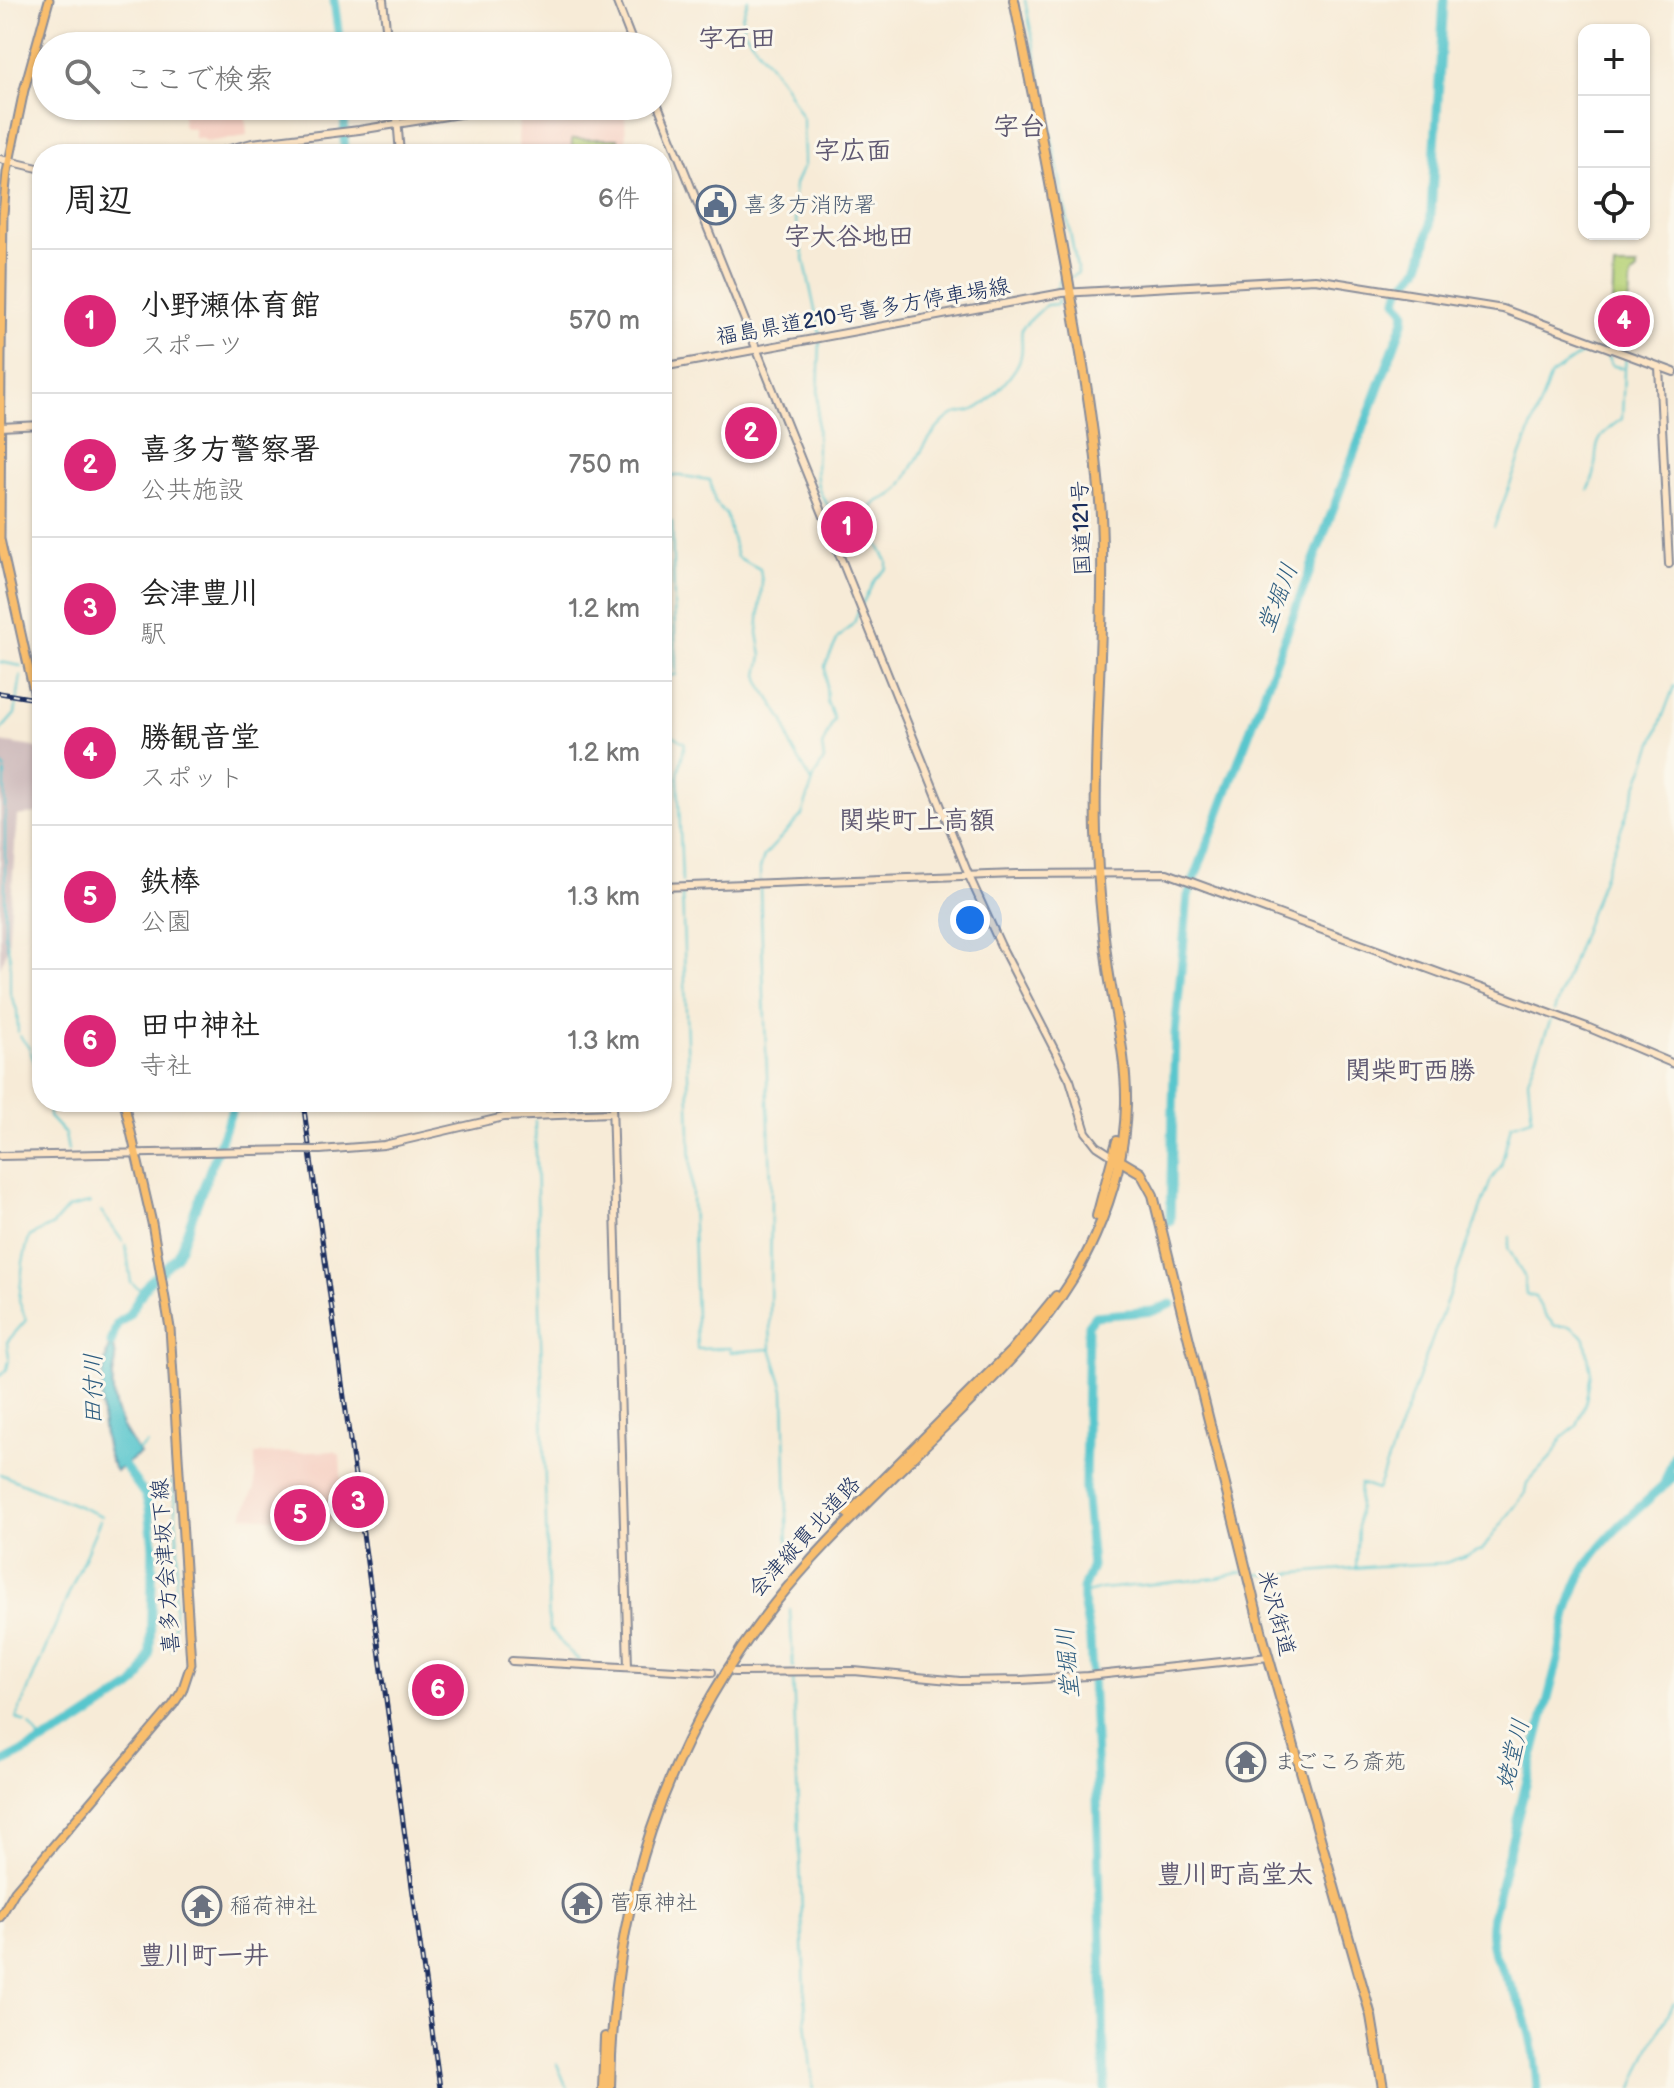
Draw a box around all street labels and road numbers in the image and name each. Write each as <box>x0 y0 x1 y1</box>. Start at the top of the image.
street label: 福島県道210号喜多方停車場線 <box>714 273 1012 351</box>
street label: 国道121号 <box>1067 480 1097 576</box>
street label: 会津縦貫北道路 <box>743 1471 867 1603</box>
street label: 喜多方会津坂下線 <box>146 1477 186 1655</box>
street label: 米沢街道 <box>1252 1567 1300 1659</box>

